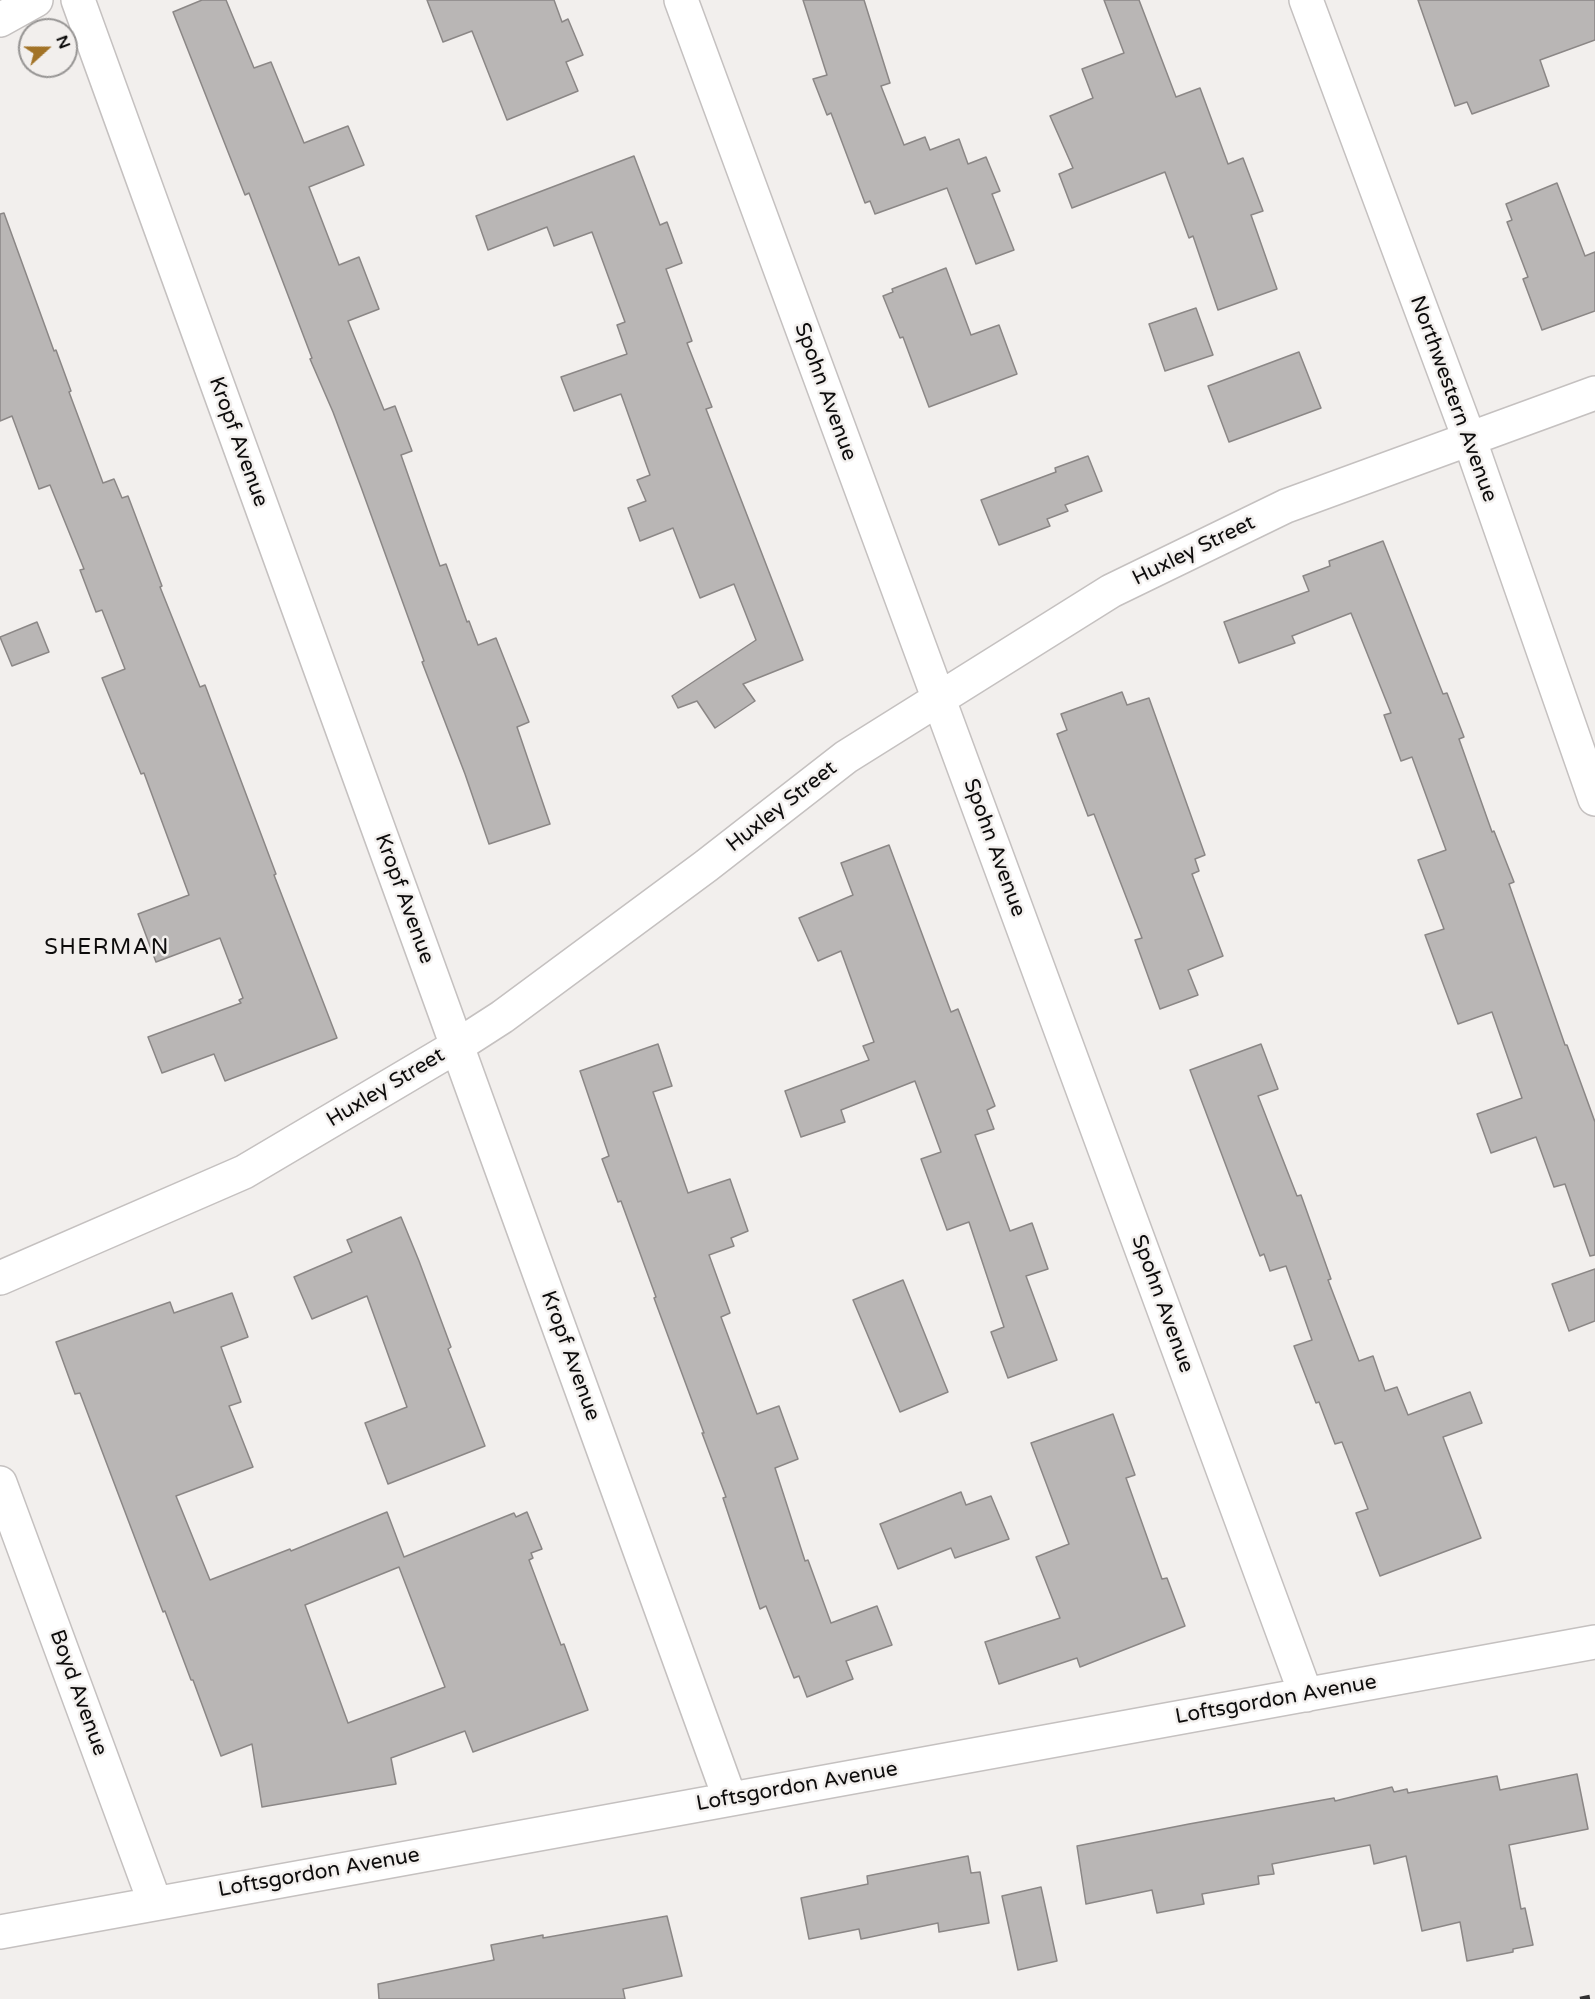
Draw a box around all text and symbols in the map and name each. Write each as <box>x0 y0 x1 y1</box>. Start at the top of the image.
north arrow <box>18 18 78 78</box>
text: N <box>51 33 75 52</box>
street label: Northwestern Avenue <box>1404 292 1502 506</box>
street label: Spohn Avenue <box>788 320 862 464</box>
street label: Kropf Avenue <box>203 374 273 510</box>
street label: Huxley Street <box>1129 510 1259 592</box>
street label: Huxley Street <box>722 756 842 858</box>
street label: Spohn Avenue <box>957 776 1031 920</box>
street label: Kropf Avenue <box>369 831 439 967</box>
district label: SHERMAN <box>44 935 170 961</box>
street label: Huxley Street <box>322 1043 450 1133</box>
street label: Spohn Avenue <box>1125 1232 1199 1376</box>
street label: Kropf Avenue <box>535 1288 605 1424</box>
street label: Boyd Avenue <box>44 1627 112 1759</box>
street label: Loftsgordon Avenue <box>1173 1670 1379 1730</box>
street label: Loftsgordon Avenue <box>694 1757 900 1817</box>
street label: Loftsgordon Avenue <box>216 1843 422 1903</box>

